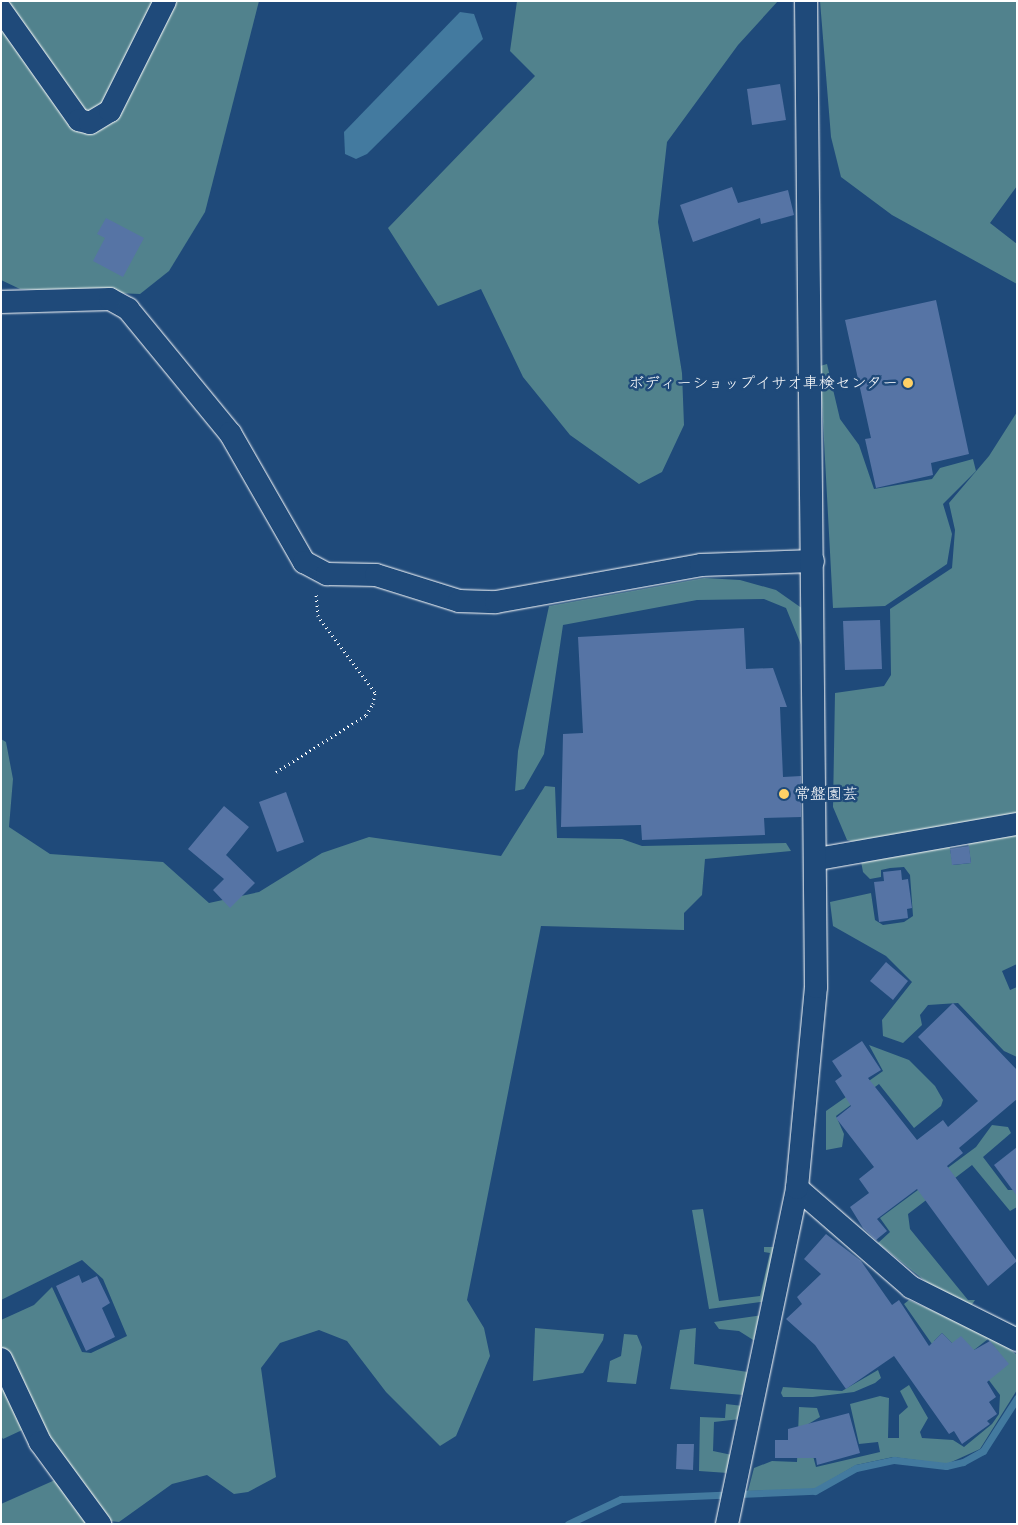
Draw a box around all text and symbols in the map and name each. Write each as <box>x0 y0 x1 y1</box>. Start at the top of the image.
place label: ボディーショップイサオ車検センター <box>626 373 898 393</box>
marker: ボディーショップイサオ車検センター <box>902 377 914 389</box>
place label: 常盤園芸 <box>794 784 858 804</box>
marker: 常盤園芸 <box>778 788 790 800</box>

